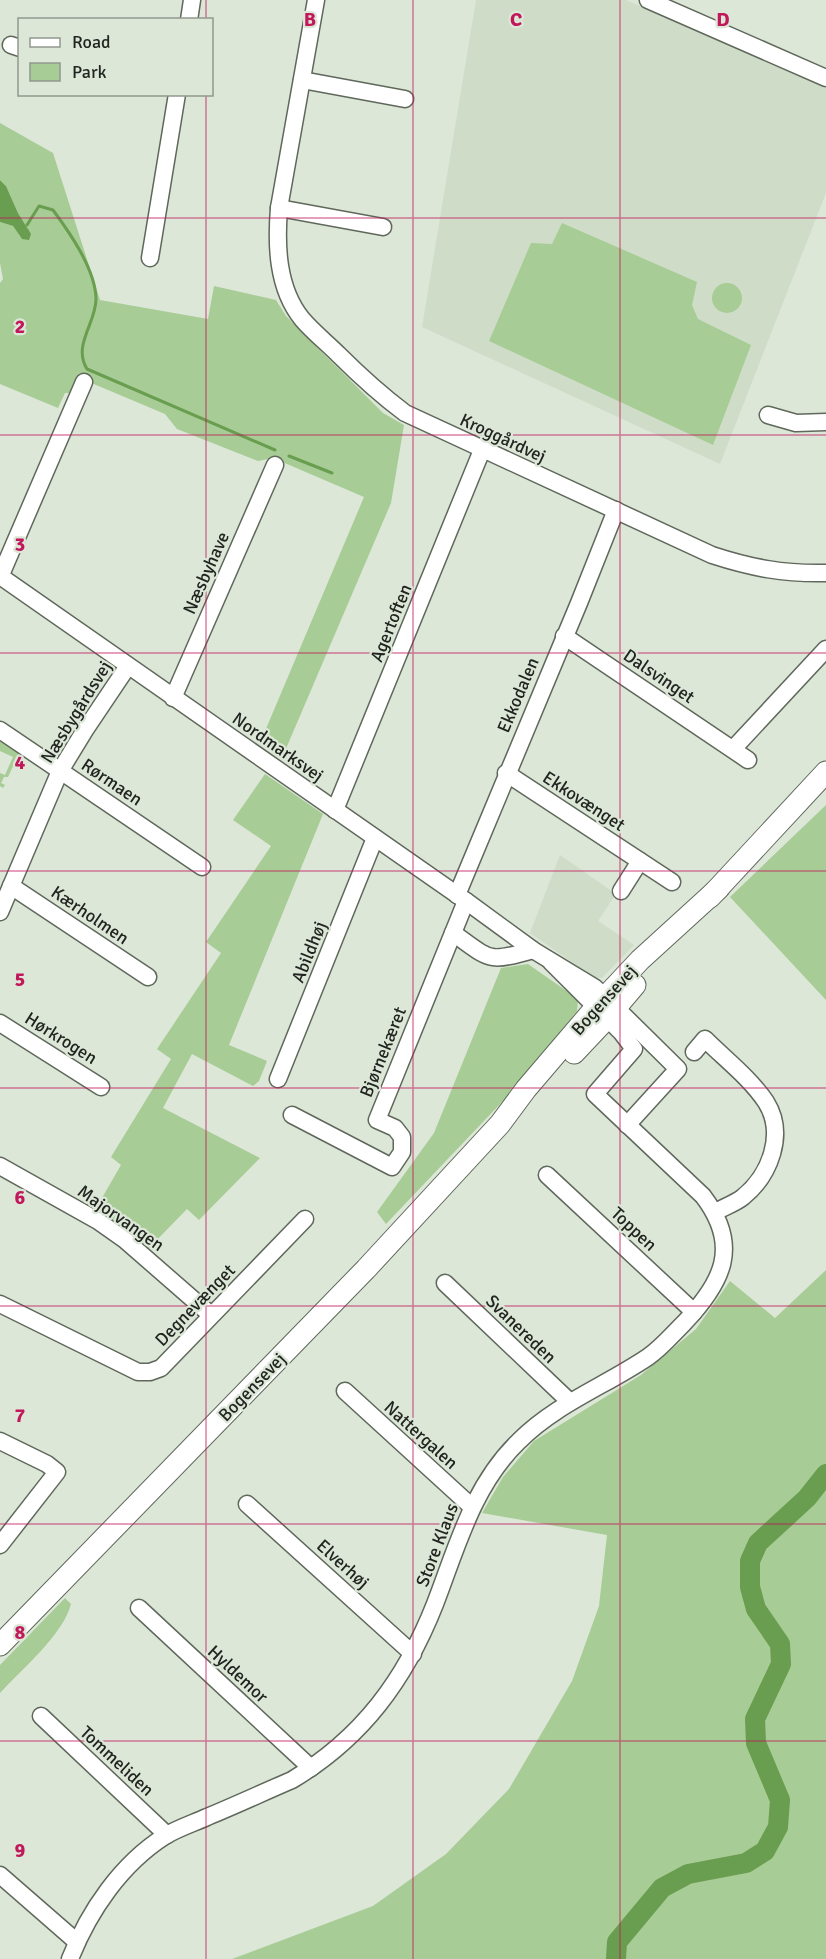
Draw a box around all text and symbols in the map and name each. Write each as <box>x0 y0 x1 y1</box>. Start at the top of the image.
text: B <box>304 7 316 32</box>
text: C <box>510 7 522 32</box>
text: D <box>716 7 730 32</box>
legend <box>18 18 213 96</box>
text: Road <box>72 31 111 53</box>
text: Park <box>72 61 107 83</box>
text: 2 <box>15 314 25 339</box>
street label: Kroggårdvej <box>456 408 550 468</box>
street label: Næsbyhave <box>178 528 234 618</box>
text: 3 <box>15 532 25 557</box>
street label: Agertoften <box>365 581 417 665</box>
street label: Dalsvinget <box>619 644 699 708</box>
street label: Ekkodalen <box>492 654 544 736</box>
street label: Næsbygårdsvej <box>36 657 116 767</box>
street label: Nordmarksvej <box>228 707 328 787</box>
text: 4 <box>15 750 26 775</box>
street label: Rørmaen <box>77 754 147 810</box>
street label: Ekkovænget <box>539 766 629 836</box>
street label: Kærholmen <box>47 881 133 949</box>
street label: Abildhøj <box>287 918 331 986</box>
street label: Bogensevej <box>567 960 641 1040</box>
text: 5 <box>15 967 25 992</box>
street label: Bjørnekæret <box>355 1004 411 1100</box>
street label: Hørkrogen <box>21 1007 101 1069</box>
street label: Majorvangen <box>73 1180 169 1256</box>
text: 6 <box>15 1185 26 1210</box>
street label: Toppen <box>607 1202 661 1256</box>
street label: Degnevænget <box>150 1259 240 1351</box>
street label: Svanereden <box>481 1290 561 1368</box>
street label: Bogensevej <box>214 1348 290 1426</box>
street label: Nattergalen <box>380 1396 462 1474</box>
text: 7 <box>15 1403 26 1428</box>
street label: Store Klaus <box>411 1500 463 1590</box>
street label: Elverhøj <box>312 1535 374 1593</box>
text: 8 <box>15 1620 26 1645</box>
street label: Hyldemor <box>203 1641 273 1708</box>
street label: Tommeliden <box>76 1721 158 1801</box>
text: 9 <box>15 1838 26 1863</box>

